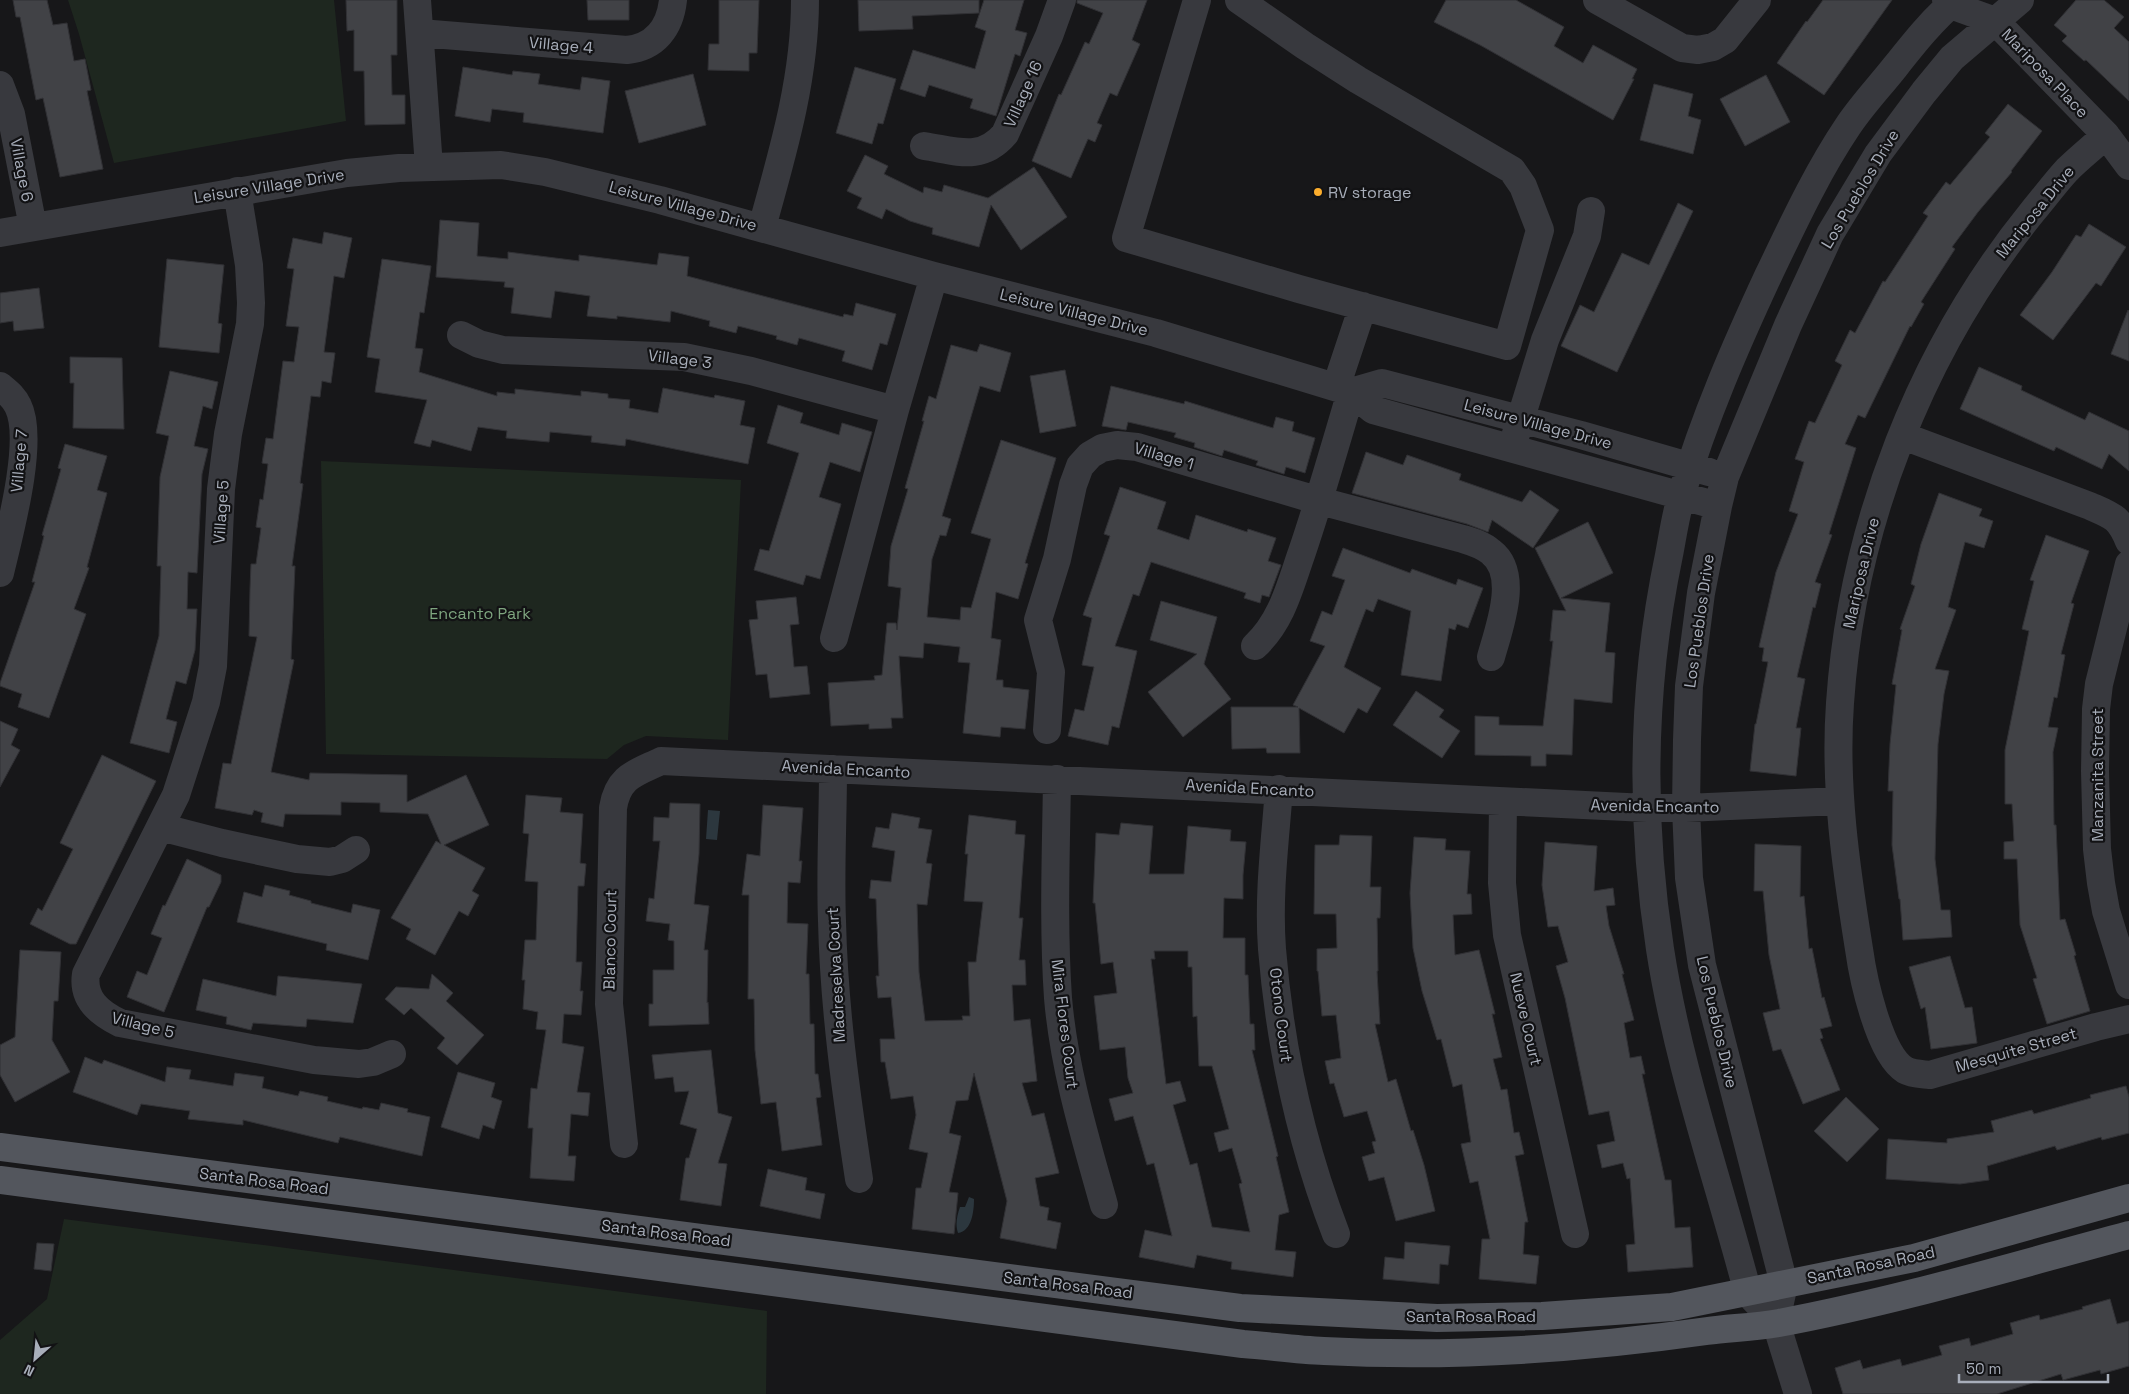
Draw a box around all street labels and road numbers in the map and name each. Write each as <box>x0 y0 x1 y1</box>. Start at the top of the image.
street label: Mariposa Place <box>1997 24 2093 122</box>
street label: Village 4 <box>528 32 594 58</box>
street label: Village 16 <box>999 57 1047 131</box>
street label: Los Pueblos Drive <box>1816 126 1904 252</box>
street label: Village 6 <box>6 136 38 204</box>
street label: Mariposa Drive <box>1991 161 2079 263</box>
street label: Leisure Village Drive <box>192 164 346 208</box>
street label: Leisure Village Drive <box>607 176 759 236</box>
street label: Leisure Village Drive <box>998 283 1150 341</box>
street label: Village 3 <box>647 345 713 373</box>
street label: Leisure Village Drive <box>1462 394 1614 454</box>
street label: Village 7 <box>6 428 32 494</box>
street label: Village 1 <box>1132 437 1196 475</box>
street label: Village 5 <box>208 479 234 545</box>
street label: Mariposa Drive <box>1838 515 1884 631</box>
street label: Los Pueblos Drive <box>1679 553 1719 689</box>
street label: Manzanita Street <box>2087 708 2108 842</box>
street label: Avenida Encanto <box>781 755 911 783</box>
street label: Avenida Encanto <box>1185 774 1315 802</box>
street label: Avenida Encanto <box>1590 794 1720 818</box>
street label: Blanco Court <box>599 890 621 990</box>
street label: Madreselva Court <box>822 907 850 1043</box>
street label: Los Pueblos Drive <box>1692 954 1742 1090</box>
street label: Mira Flores Court <box>1047 958 1083 1090</box>
street label: Otono Court <box>1265 967 1297 1063</box>
street label: Nueve Court <box>1505 970 1547 1068</box>
street label: Village 5 <box>109 1007 177 1043</box>
street label: Mesquite Street <box>1953 1023 2079 1077</box>
street label: Santa Rosa Road <box>198 1163 330 1199</box>
street label: Santa Rosa Road <box>600 1215 732 1251</box>
street label: Santa Rosa Road <box>1805 1241 1937 1289</box>
street label: Santa Rosa Road <box>1002 1267 1134 1303</box>
street label: Santa Rosa Road <box>1406 1306 1536 1327</box>

